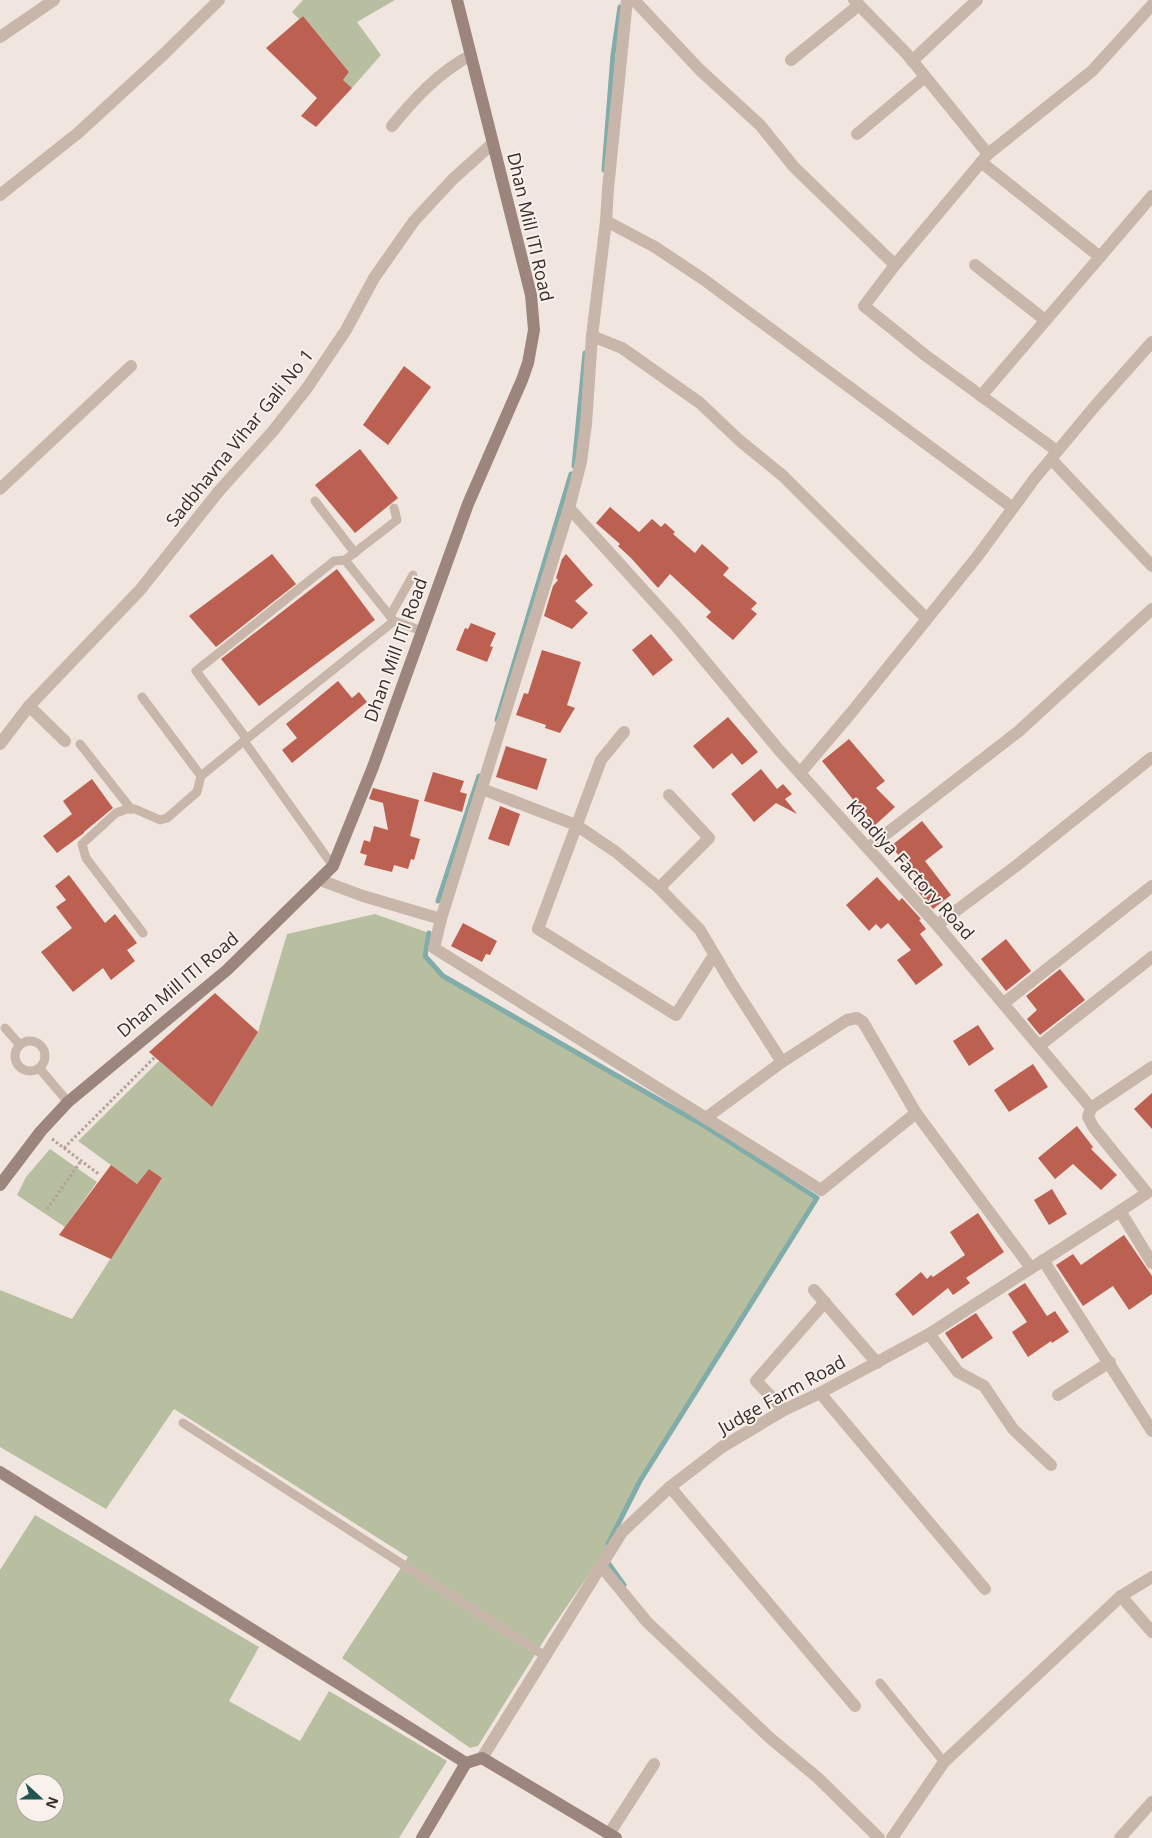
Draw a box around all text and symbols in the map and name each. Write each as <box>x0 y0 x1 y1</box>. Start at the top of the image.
street label: Dhan Mill ITI Road <box>502 150 560 303</box>
street label: Sadbhavna Vihar Gali No 1 <box>160 343 318 531</box>
street label: Dhan Mill ITI Road <box>358 574 432 725</box>
street label: Khadiya Factory Road <box>841 794 980 944</box>
street label: Dhan Mill ITI Road <box>111 926 243 1042</box>
street label: Judge Farm Road <box>712 1349 850 1440</box>
north arrow <box>15 1773 65 1823</box>
text: N <box>42 1794 64 1812</box>

